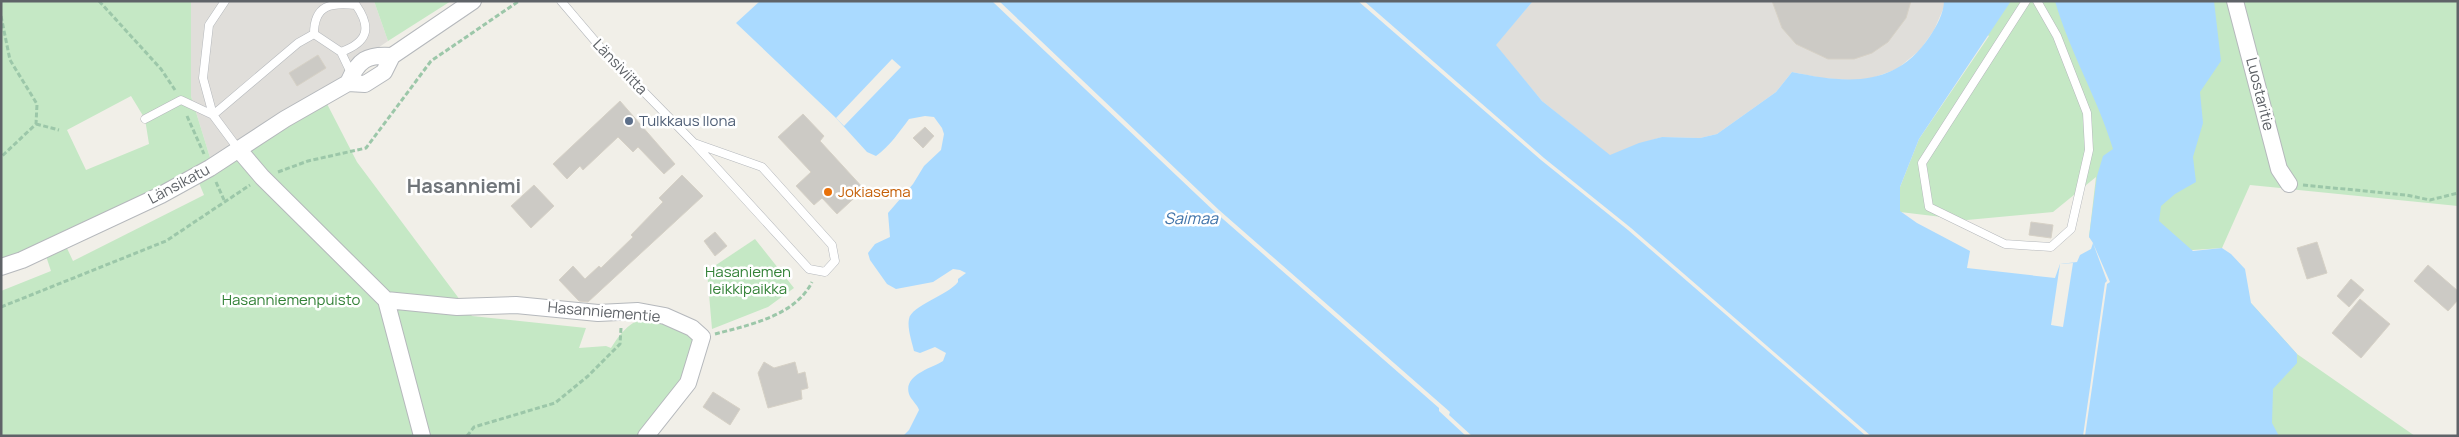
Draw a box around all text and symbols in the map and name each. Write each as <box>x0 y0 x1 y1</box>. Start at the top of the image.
street label: Länsiviitta <box>588 34 652 99</box>
street label: Luostaritie <box>2241 55 2280 133</box>
place label: Tulkkaus Ilona <box>639 110 736 131</box>
marker: Tulkkaus Ilona <box>623 115 635 127</box>
street label: Länsikatu <box>144 159 213 209</box>
district label: Hasanniemi <box>407 172 521 199</box>
place label: Jokiasema <box>838 181 911 202</box>
marker: Jokiasema <box>822 186 834 198</box>
water label: Saimaa <box>1164 207 1219 229</box>
park label: Hasaniemen leikkipaikka <box>705 261 791 299</box>
park label: Hasanniemenpuisto <box>222 289 360 310</box>
street label: Hasanniementie <box>547 296 662 327</box>

